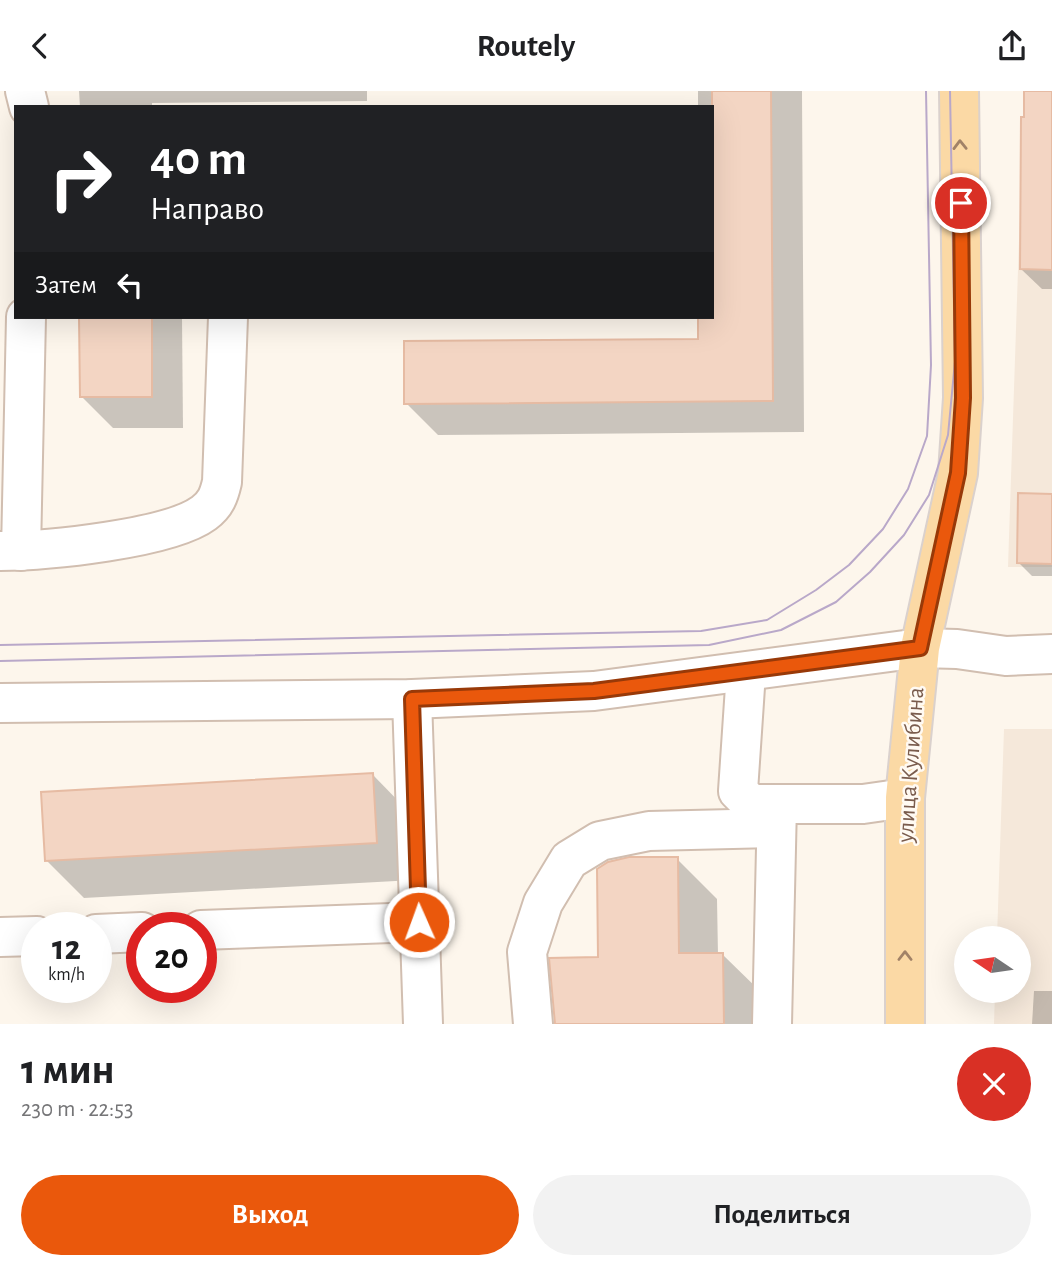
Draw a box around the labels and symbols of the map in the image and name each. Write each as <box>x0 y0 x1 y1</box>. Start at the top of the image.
one-way arrow <box>952 140 968 150</box>
pin <box>931 173 991 233</box>
street label: улица Кулибина <box>894 687 928 844</box>
position arrow <box>382 885 456 959</box>
speed limit sign: 20 <box>126 912 217 1003</box>
north arrow <box>954 926 1031 1003</box>
one-way arrow <box>897 950 913 961</box>

